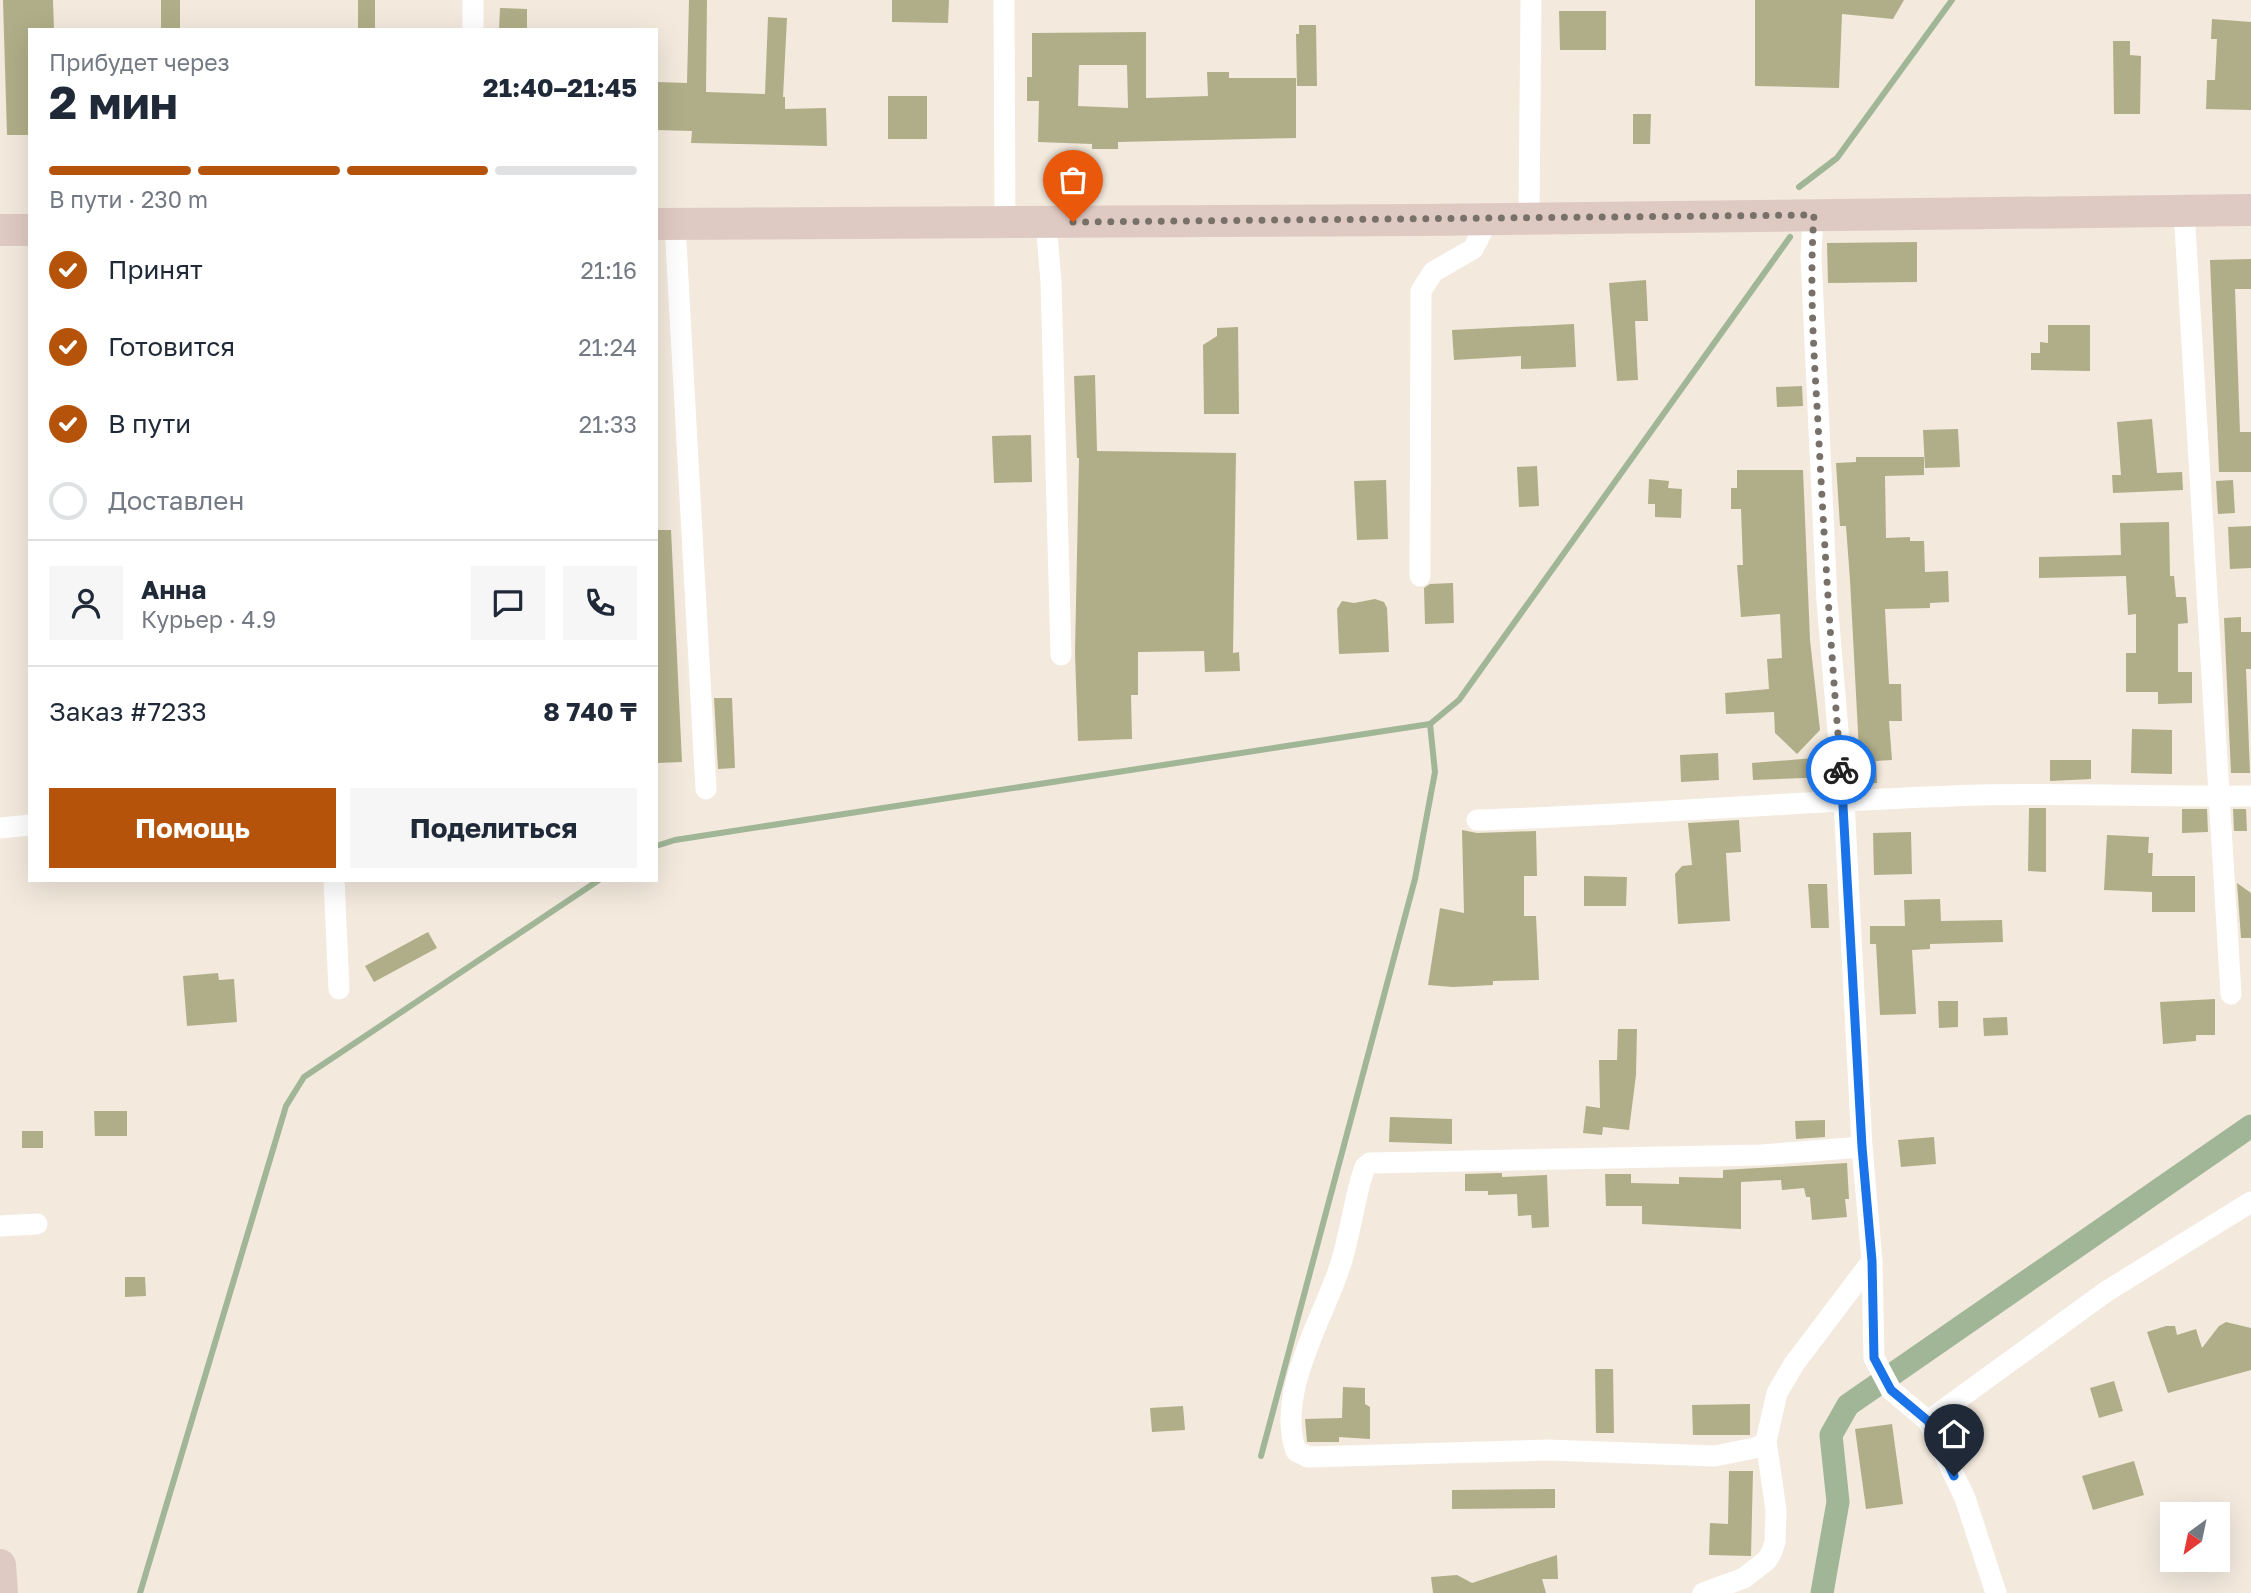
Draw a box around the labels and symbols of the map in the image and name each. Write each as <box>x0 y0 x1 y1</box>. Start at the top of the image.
pin <box>1043 150 1103 222</box>
courier <box>1806 735 1876 805</box>
pin <box>1924 1404 1984 1476</box>
north arrow <box>2160 1502 2230 1572</box>

